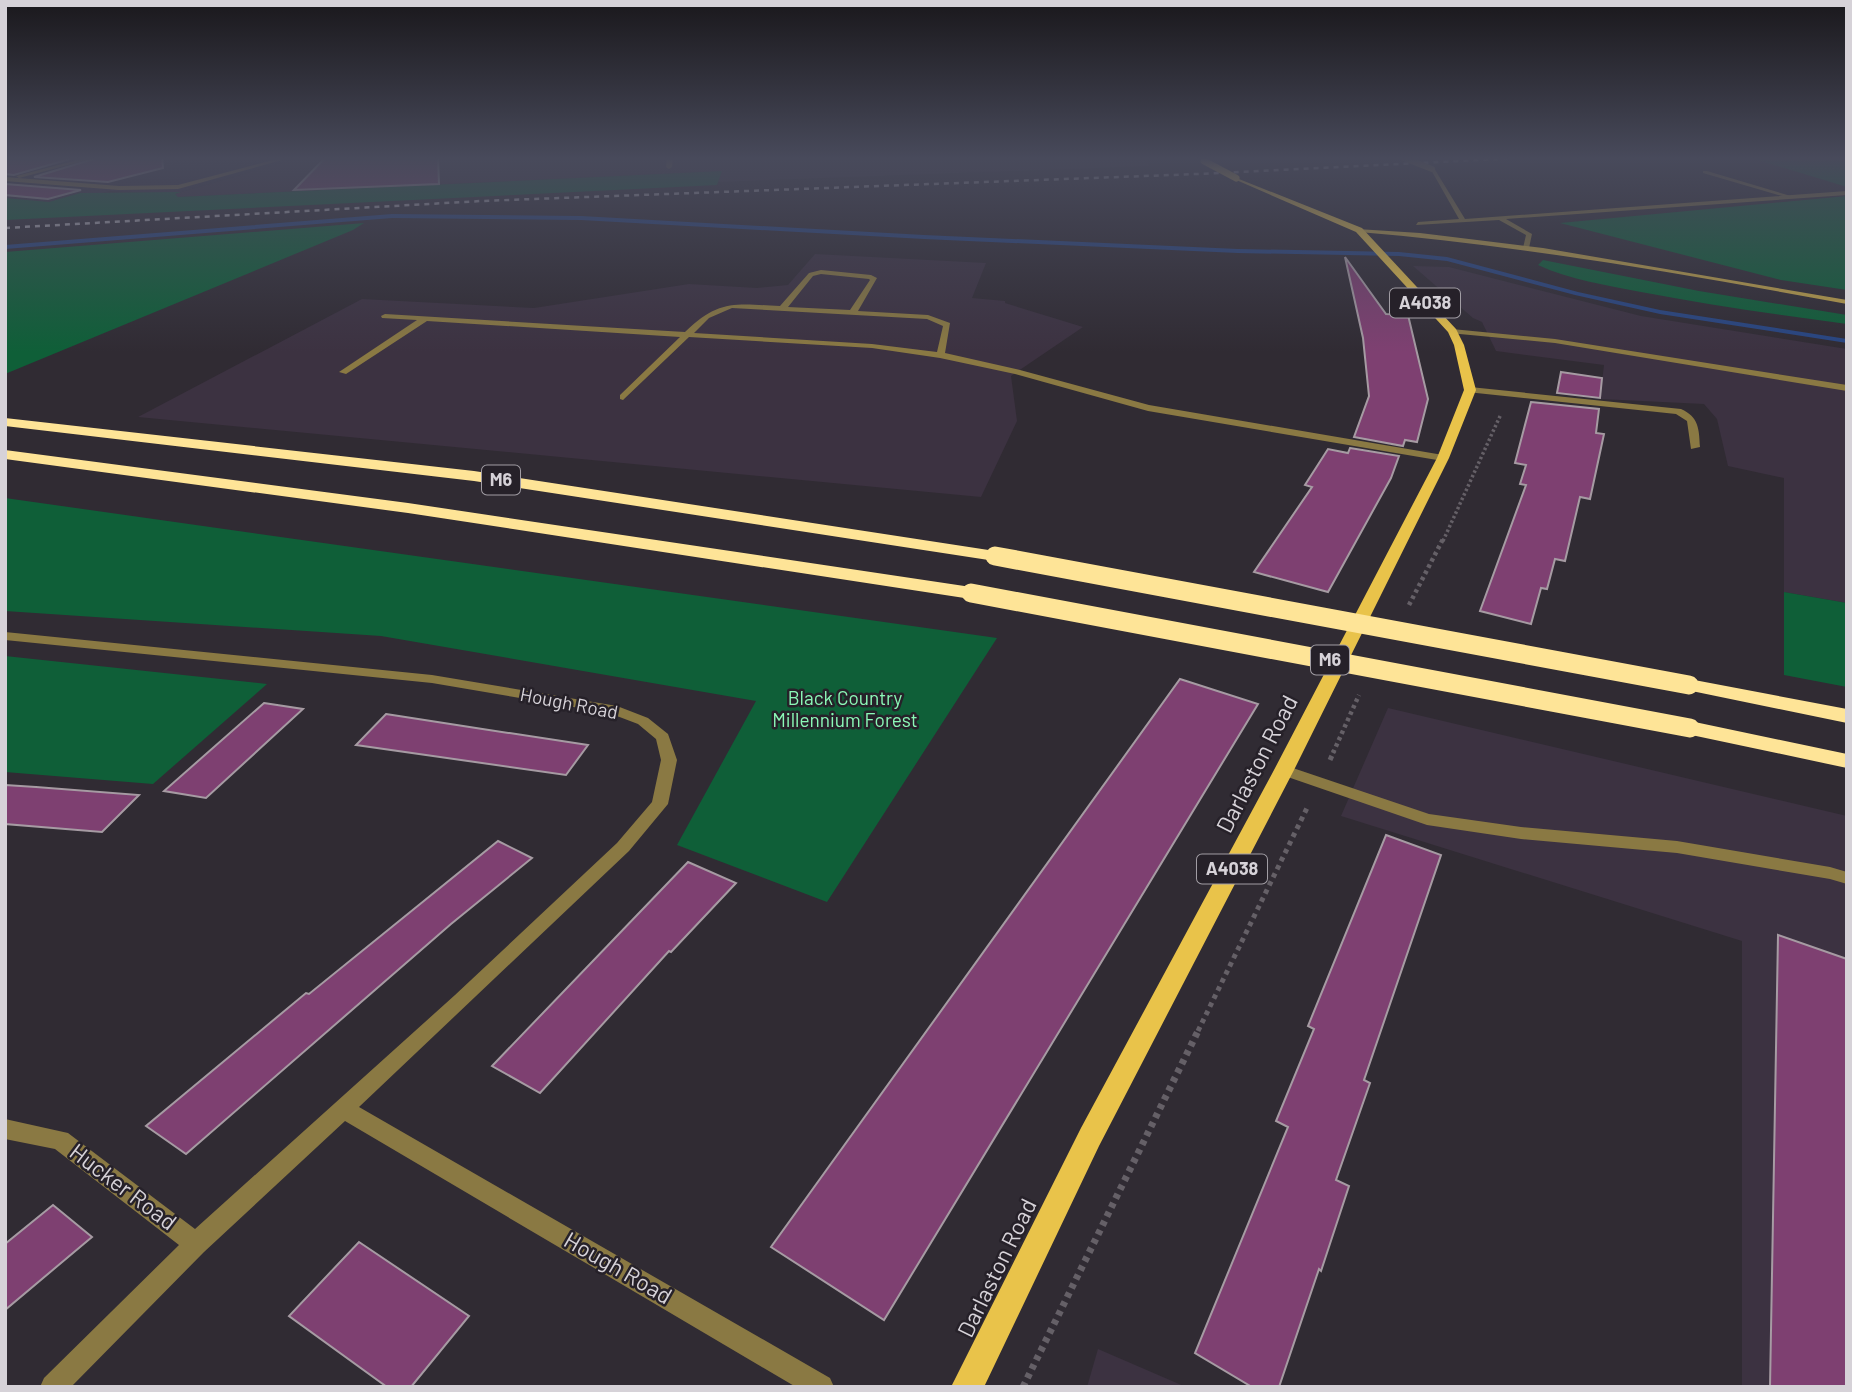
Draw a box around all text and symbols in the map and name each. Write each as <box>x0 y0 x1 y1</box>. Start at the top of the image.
road number: A4038 <box>1390 288 1460 318</box>
road number: M6 <box>482 466 520 494</box>
road number: M6 <box>1311 646 1349 674</box>
street label: Hough Road <box>518 682 620 723</box>
park label: Black Country Millennium Forest <box>772 686 918 731</box>
street label: Darlaston Road <box>1209 690 1303 837</box>
road number: A4038 <box>1197 854 1267 884</box>
street label: Hucker Road <box>65 1137 183 1235</box>
street label: Darlaston Road <box>950 1194 1042 1341</box>
street label: Hough Road <box>560 1225 677 1309</box>

